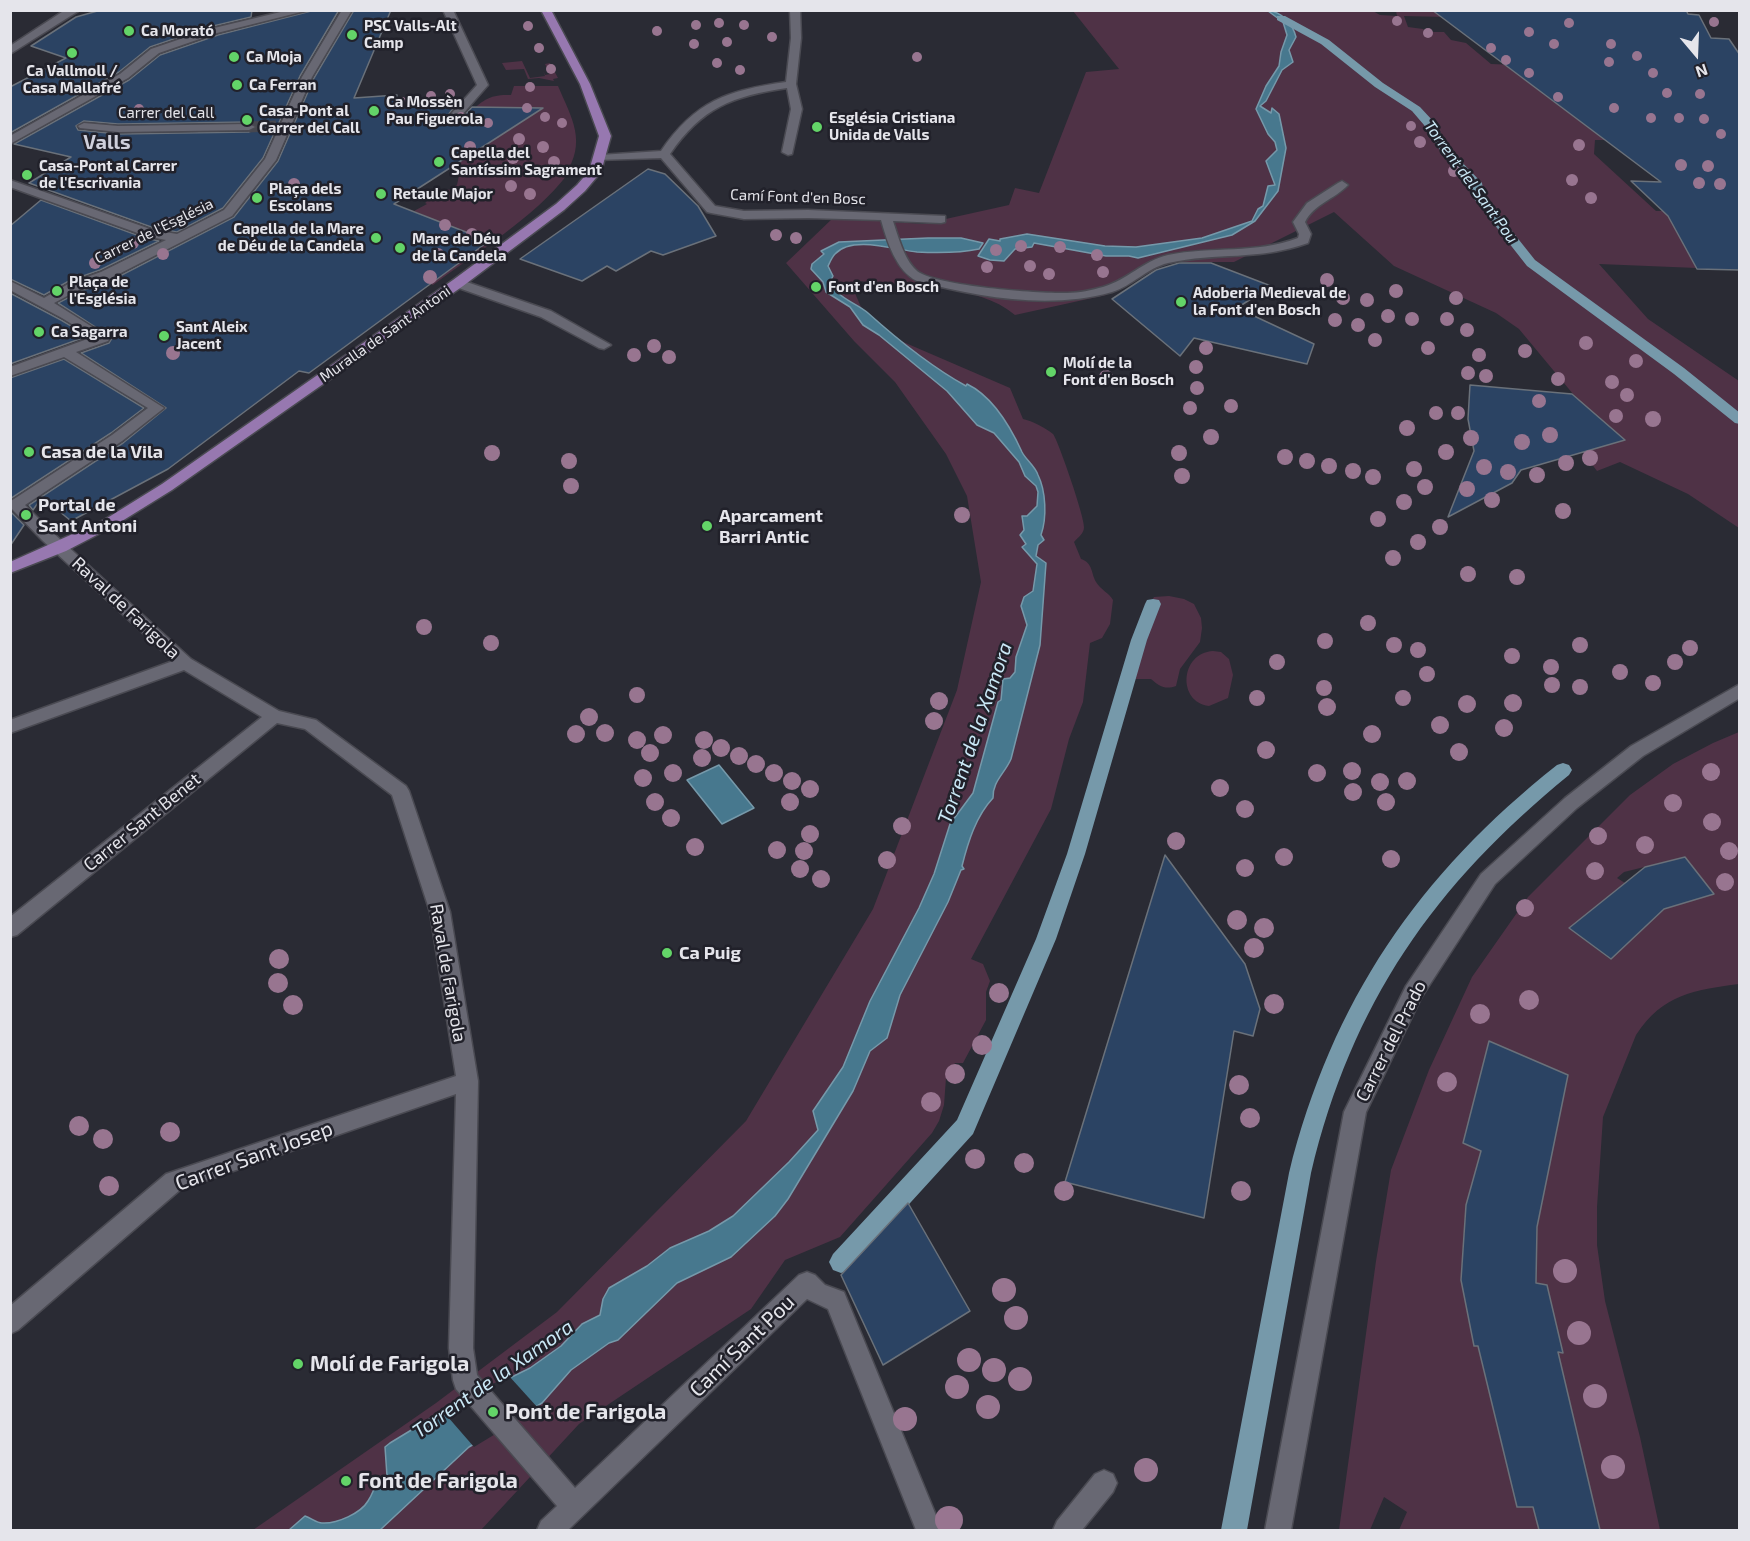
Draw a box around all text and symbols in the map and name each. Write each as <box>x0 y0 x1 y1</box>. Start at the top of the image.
place label: PSC Valls-Alt Camp <box>364 17 457 52</box>
place label: Ca Morató <box>141 22 214 40</box>
marker: Ca Morató <box>122 24 136 38</box>
north arrow <box>1666 24 1726 84</box>
marker: PSC Valls-Alt Camp <box>345 28 359 42</box>
marker: Ca Vallmoll / Casa Mallafré <box>65 46 79 60</box>
place label: Ca Moja <box>246 48 302 66</box>
marker: Ca Moja <box>227 50 241 64</box>
text: N <box>1693 61 1711 82</box>
place label: Ca Vallmoll / Casa Mallafré <box>23 62 121 97</box>
place label: Ca Ferran <box>249 76 317 94</box>
marker: Ca Ferran <box>230 78 244 92</box>
place label: Ca Mossèn Pau Figuerola <box>386 93 483 128</box>
place label: Casa-Pont al Carrer del Call <box>259 102 360 137</box>
street label: Carrer del Call <box>118 104 214 122</box>
marker: Ca Mossèn Pau Figuerola <box>367 104 381 118</box>
place label: Església Cristiana Unida de Valls <box>829 109 955 144</box>
marker: Casa-Pont al Carrer del Call <box>240 113 254 127</box>
water label: Torrent del Sant Pou <box>1420 117 1522 247</box>
marker: Església Cristiana Unida de Valls <box>810 120 824 134</box>
district label: Valls <box>83 130 131 154</box>
place label: Capella del Santíssim Sagrament <box>451 144 602 179</box>
marker: Capella del Santíssim Sagrament <box>432 155 446 169</box>
place label: Casa-Pont al Carrer de l'Escrivania <box>39 157 177 192</box>
marker: Casa-Pont al Carrer de l'Escrivania <box>20 168 34 182</box>
place label: Plaça dels Escolans <box>269 180 341 215</box>
place label: Retaule Major <box>393 185 493 203</box>
street label: Camí Font d'en Bosc <box>730 186 866 208</box>
marker: Retaule Major <box>374 187 388 201</box>
marker: Plaça dels Escolans <box>250 191 264 205</box>
street label: Carrer de l'Església <box>92 194 216 268</box>
place label: Capella de la Mare de Déu de la Candela <box>218 220 364 255</box>
place label: Mare de Déu de la Candela <box>412 230 507 265</box>
marker: Capella de la Mare de Déu de la Candela <box>369 231 383 245</box>
marker: Mare de Déu de la Candela <box>393 241 407 255</box>
place label: Plaça de l'Església <box>69 273 136 308</box>
place label: Font d'en Bosch <box>828 278 939 296</box>
marker: Font d'en Bosch <box>809 280 823 294</box>
street label: Muralla de Sant Antoni <box>316 282 454 386</box>
marker: Plaça de l'Església <box>50 284 64 298</box>
place label: Adoberia Medieval de la Font d'en Bosch <box>1193 284 1346 319</box>
marker: Adoberia Medieval de la Font d'en Bosch <box>1174 295 1188 309</box>
place label: Sant Aleix Jacent <box>176 318 248 353</box>
place label: Ca Sagarra <box>51 323 127 341</box>
marker: Ca Sagarra <box>32 325 46 339</box>
marker: Sant Aleix Jacent <box>157 329 171 343</box>
place label: Molí de la Font d'en Bosch <box>1063 354 1174 389</box>
marker: Molí de la Font d'en Bosch <box>1044 365 1058 379</box>
place label: Casa de la Vila <box>41 441 163 463</box>
marker: Casa de la Vila <box>22 445 36 459</box>
place label: Portal de Sant Antoni <box>38 494 137 536</box>
place label: Aparcament Barri Antic <box>719 505 823 548</box>
marker: Portal de Sant Antoni <box>19 508 33 522</box>
marker: Aparcament Barri Antic <box>700 519 714 533</box>
street label: Raval de Farigola <box>67 552 185 664</box>
water label: Torrent de la Xamora <box>933 639 1017 827</box>
street label: Carrer Sant Benet <box>79 768 205 876</box>
street label: Raval de Farigola <box>425 902 471 1044</box>
place label: Ca Puig <box>679 942 741 964</box>
marker: Ca Puig <box>660 946 674 960</box>
street label: Carrer del Prado <box>1351 977 1431 1105</box>
street label: Carrer Sant Josep <box>172 1116 336 1196</box>
street label: Camí Sant Pou <box>684 1290 800 1402</box>
water label: Torrent de la Xamora <box>408 1315 578 1443</box>
place label: Molí de Farigola <box>310 1351 469 1377</box>
marker: Molí de Farigola <box>291 1357 305 1371</box>
place label: Pont de Farigola <box>505 1399 666 1425</box>
marker: Pont de Farigola <box>486 1405 500 1419</box>
place label: Font de Farigola <box>358 1468 518 1494</box>
marker: Font de Farigola <box>339 1474 353 1488</box>

